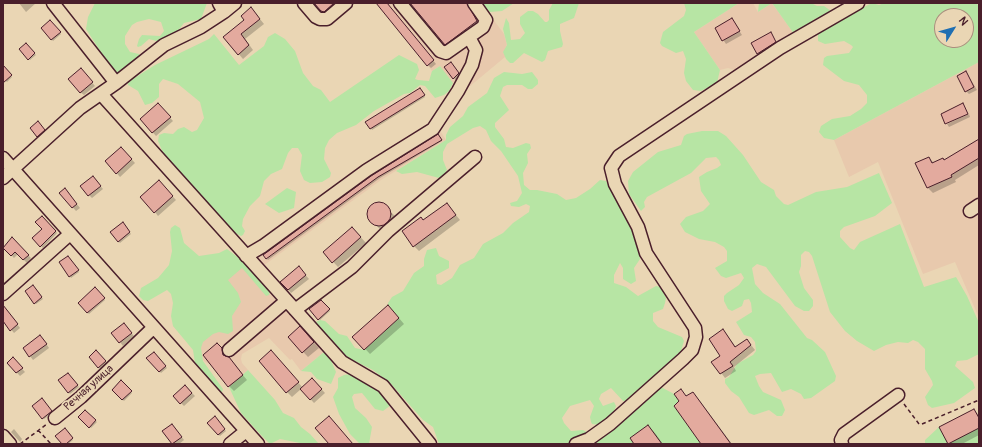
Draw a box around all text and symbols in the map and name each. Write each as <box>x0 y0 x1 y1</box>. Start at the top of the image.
north arrow <box>934 8 974 48</box>
text: N <box>956 14 971 28</box>
street label: Речная улица <box>62 362 116 414</box>

